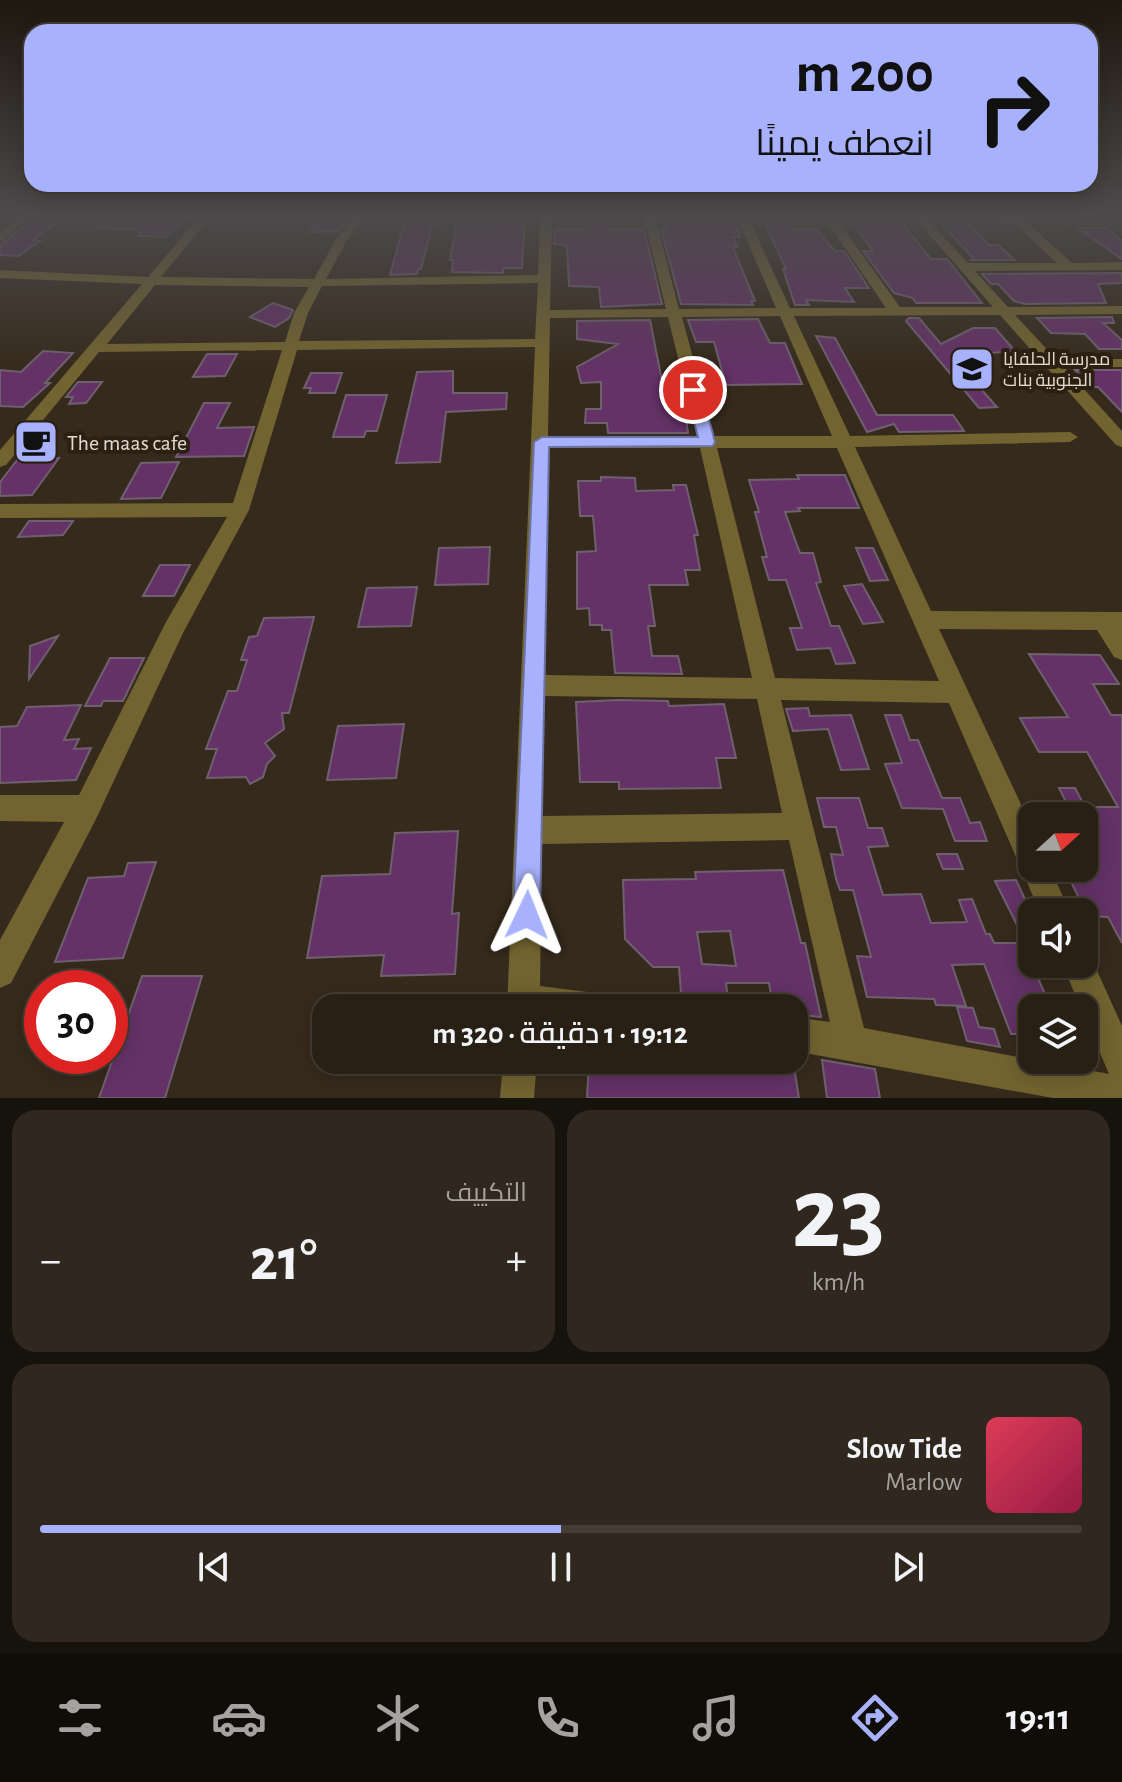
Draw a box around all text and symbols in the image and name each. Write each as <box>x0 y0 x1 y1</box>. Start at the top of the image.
text: 200 m <box>796 46 934 102</box>
icon: right <box>962 56 1066 160</box>
text: انعطف يمينًا <box>755 126 934 162</box>
school or university icon: مدرسة الحلفايا الجنوبية بنات <box>948 345 996 393</box>
place label: مدرسة الحلفايا الجنوبية بنات <box>1003 351 1110 391</box>
pin <box>659 356 727 424</box>
icon: arrive <box>671 368 715 412</box>
cafe icon: The maas cafe <box>12 418 60 466</box>
place label: The maas cafe <box>67 432 187 454</box>
north arrow <box>1018 802 1098 882</box>
map controls <box>1018 802 1098 1074</box>
position arrow <box>485 873 569 957</box>
button: sound <box>1018 898 1098 978</box>
speed limit sign: 30 <box>24 970 128 1074</box>
button: layers <box>1018 994 1098 1074</box>
text: 19:12 · 1 دقيقة · 320 m <box>432 1019 688 1049</box>
text: 23 <box>792 1163 885 1267</box>
text: التكييف <box>445 1180 527 1206</box>
text: 21° <box>250 1231 317 1291</box>
text: − <box>40 1239 61 1283</box>
text: + <box>506 1239 527 1283</box>
text: km/h <box>812 1269 865 1295</box>
text: Slow Tide <box>847 1434 962 1464</box>
text: Marlow <box>885 1469 962 1495</box>
icon: previous <box>192 1545 236 1589</box>
icon: pause <box>539 1545 583 1589</box>
icon: next <box>886 1545 930 1589</box>
icon: filters <box>52 1690 108 1746</box>
icon: car <box>211 1690 267 1746</box>
icon: climate <box>370 1690 426 1746</box>
icon: phone <box>529 1690 585 1746</box>
icon: music <box>688 1690 744 1746</box>
icon: directions <box>847 1690 903 1746</box>
text: 19:11 <box>1006 1700 1070 1736</box>

